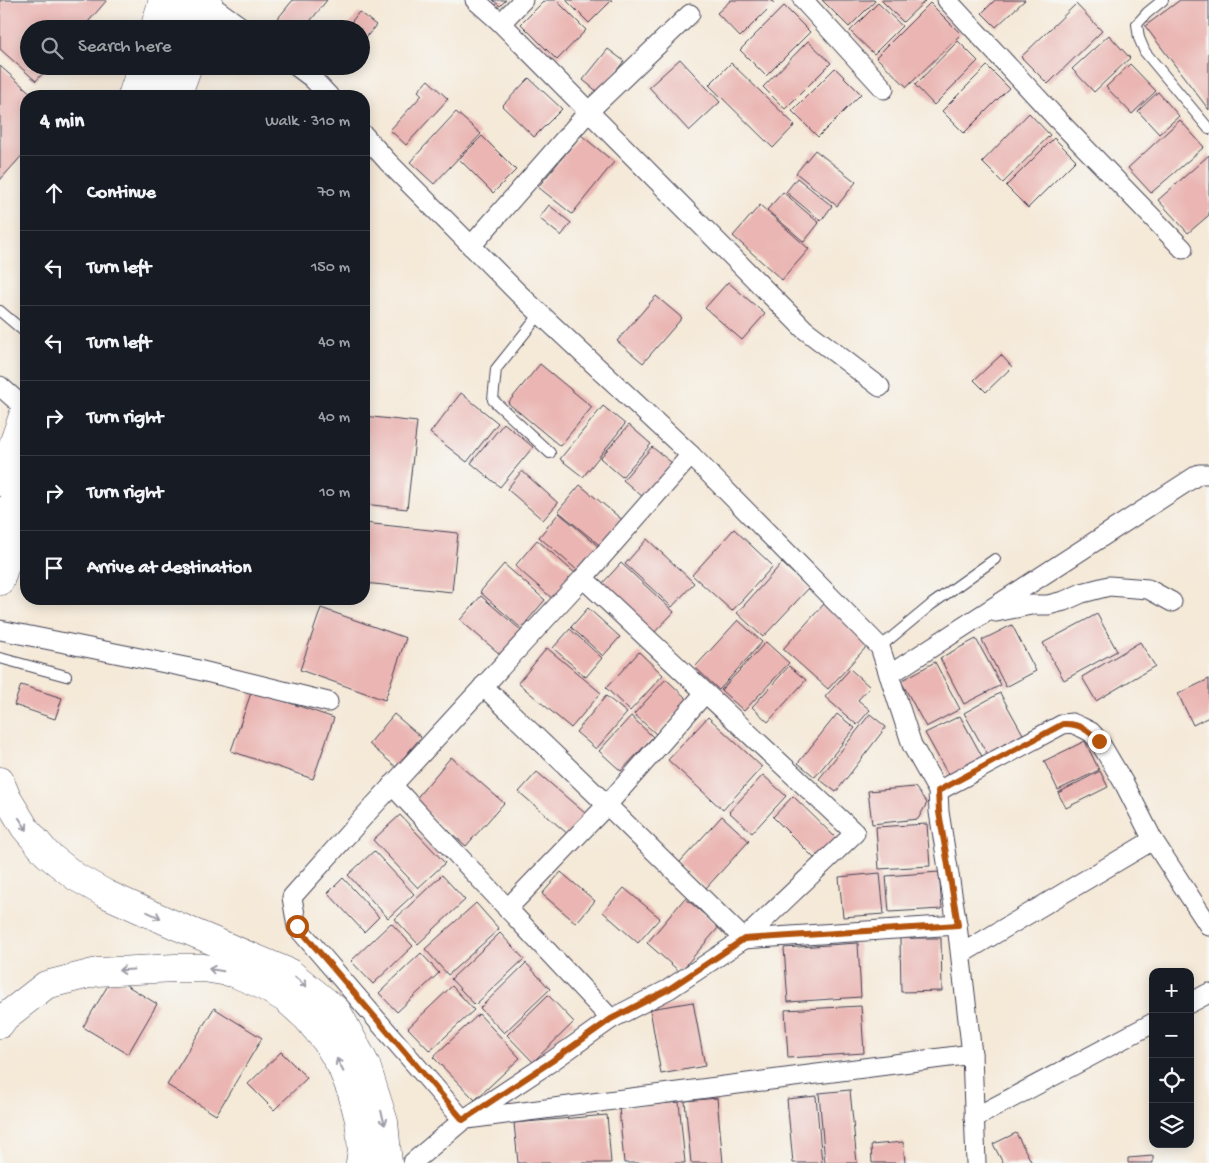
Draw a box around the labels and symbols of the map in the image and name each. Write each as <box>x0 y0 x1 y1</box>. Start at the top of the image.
route end <box>1088 730 1111 753</box>
one-way arrow <box>18 816 28 830</box>
one-way arrow <box>146 911 161 921</box>
route start <box>286 915 309 938</box>
one-way arrow <box>209 964 225 974</box>
one-way arrow <box>118 966 134 975</box>
one-way arrow <box>294 977 307 988</box>
one-way arrow <box>335 1058 345 1073</box>
one-way arrow <box>378 1109 388 1125</box>

